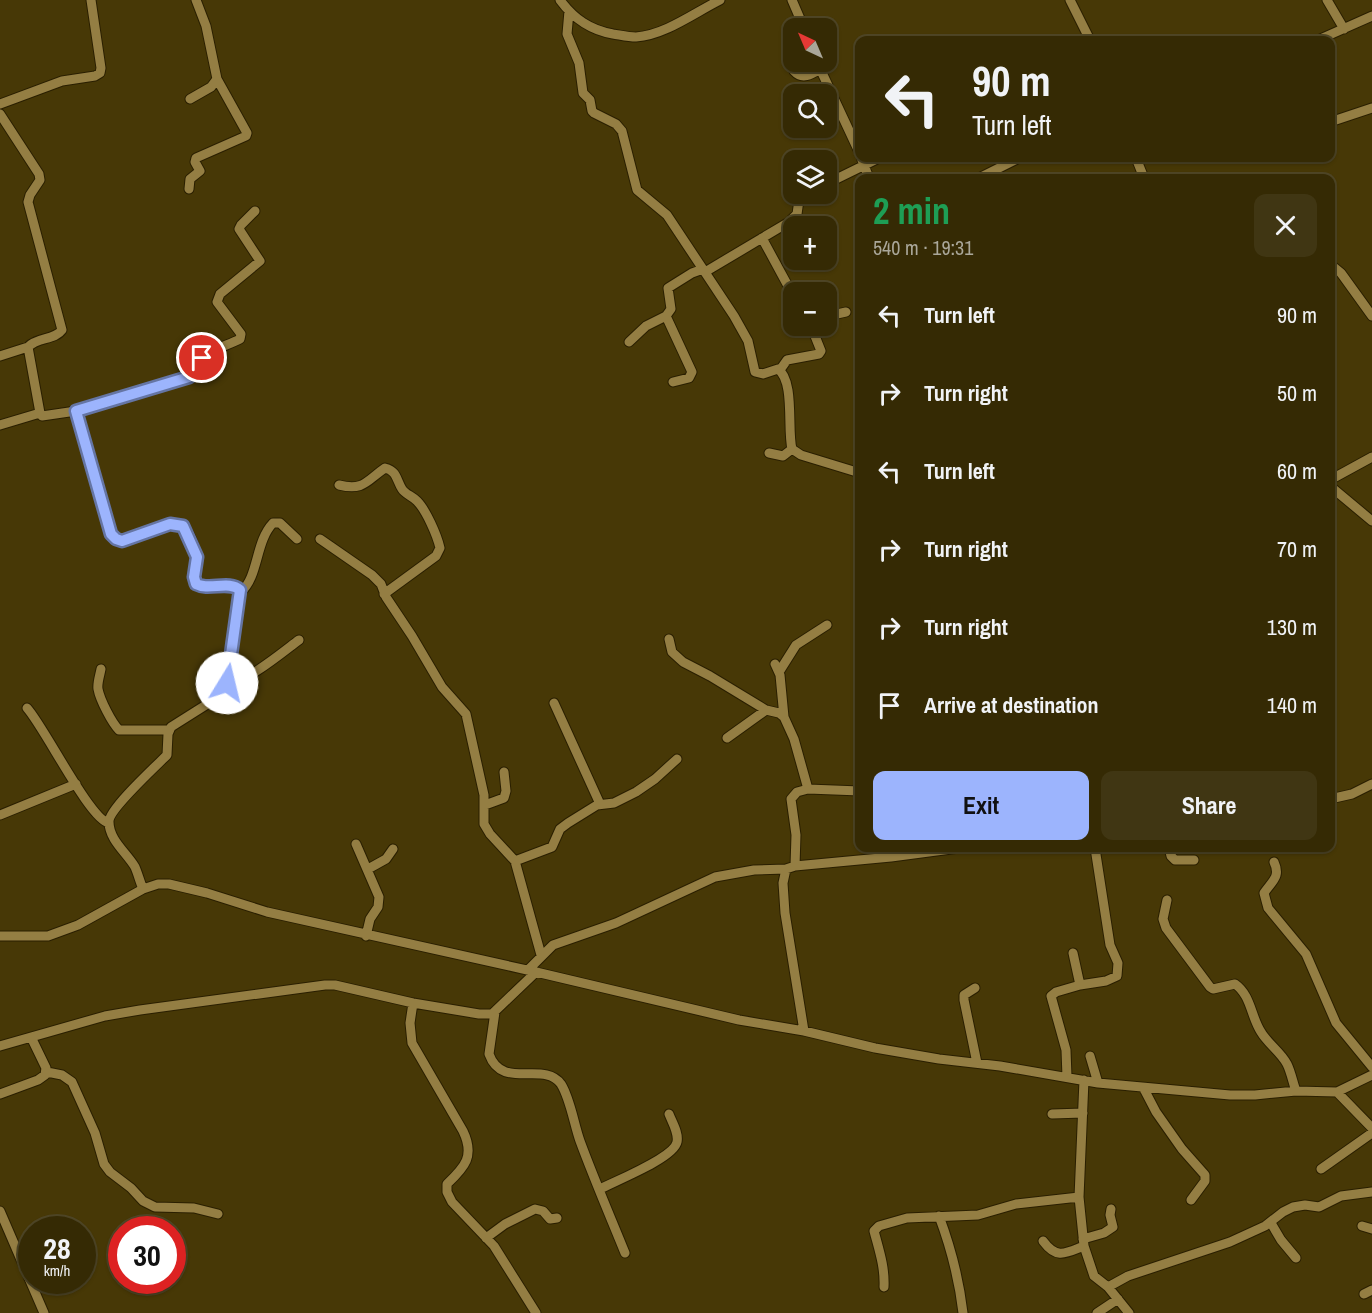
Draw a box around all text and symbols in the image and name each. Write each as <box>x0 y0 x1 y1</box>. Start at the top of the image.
north arrow <box>783 18 837 72</box>
map controls <box>783 18 837 336</box>
text: 90 m <box>972 53 1051 109</box>
icon: left <box>873 60 951 138</box>
button: search <box>783 84 837 138</box>
text: Turn left <box>972 107 1051 143</box>
button: layers <box>783 150 837 204</box>
text: 2 min <box>873 187 950 235</box>
button: close <box>1254 194 1317 257</box>
button: + <box>783 216 837 270</box>
text: 540 m · 19:31 <box>873 234 973 261</box>
button: − <box>783 282 837 336</box>
icon: left <box>873 299 906 332</box>
text: Turn left <box>924 300 995 330</box>
text: 90 m <box>1277 300 1317 330</box>
pin <box>176 332 227 383</box>
icon: arrive <box>185 341 218 374</box>
icon: right <box>873 377 906 410</box>
text: Turn right <box>924 378 1008 408</box>
text: 50 m <box>1277 378 1317 408</box>
icon: left <box>873 455 906 488</box>
text: Turn left <box>924 456 995 486</box>
text: 60 m <box>1277 456 1317 486</box>
icon: right <box>873 533 906 566</box>
text: Turn right <box>924 534 1008 564</box>
text: 70 m <box>1277 534 1317 564</box>
icon: right <box>873 611 906 644</box>
text: Turn right <box>924 612 1008 642</box>
text: 130 m <box>1267 612 1317 642</box>
position arrow <box>195 651 259 715</box>
icon: arrive <box>873 689 906 722</box>
text: Arrive at destination <box>924 690 1098 720</box>
text: 140 m <box>1267 690 1317 720</box>
button: Exit <box>873 771 1089 840</box>
button: Share <box>1101 771 1317 840</box>
speed limit sign: 30 <box>108 1216 186 1294</box>
text: 28 <box>43 1228 71 1268</box>
text: km/h <box>44 1260 70 1281</box>

